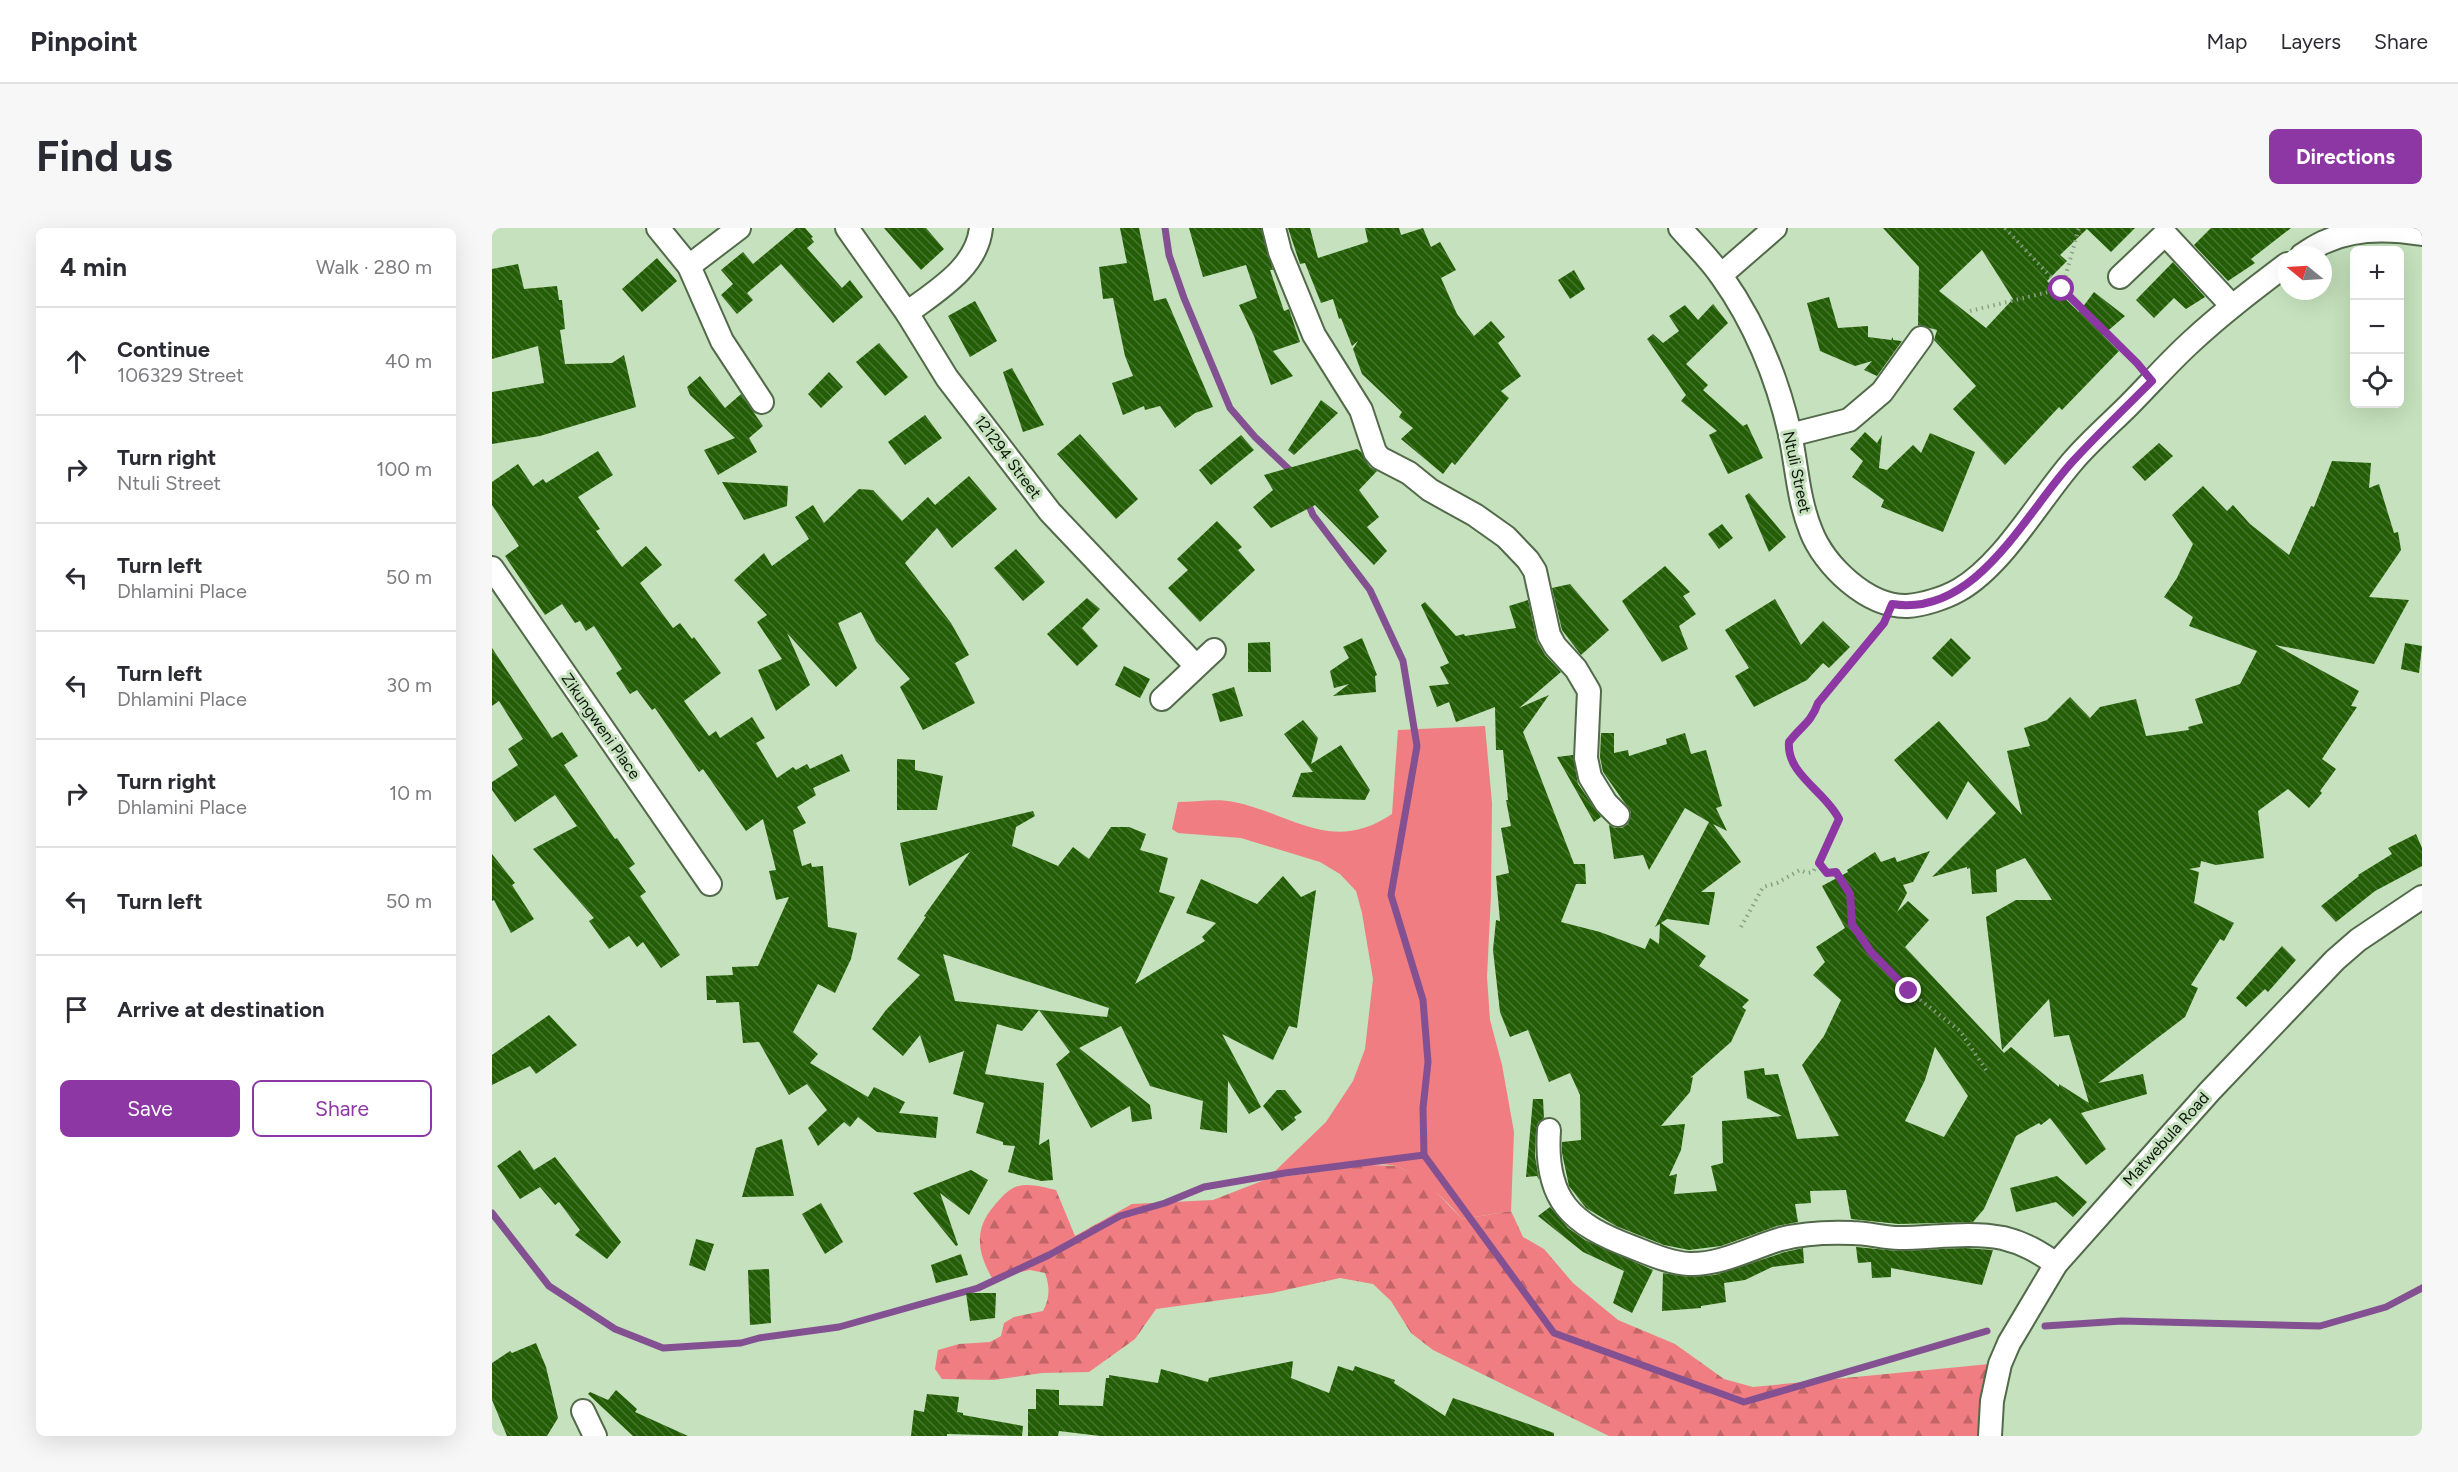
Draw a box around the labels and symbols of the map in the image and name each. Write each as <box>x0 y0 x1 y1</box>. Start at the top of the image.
north arrow <box>2278 246 2332 300</box>
route start <box>2048 275 2074 301</box>
street label: 121294 Street <box>971 412 1045 502</box>
street label: Ntuli Street <box>1779 429 1815 515</box>
street label: Zikungweni Place <box>557 669 645 783</box>
route end <box>1895 977 1921 1003</box>
street label: Matwebula Road <box>2119 1088 2213 1190</box>

